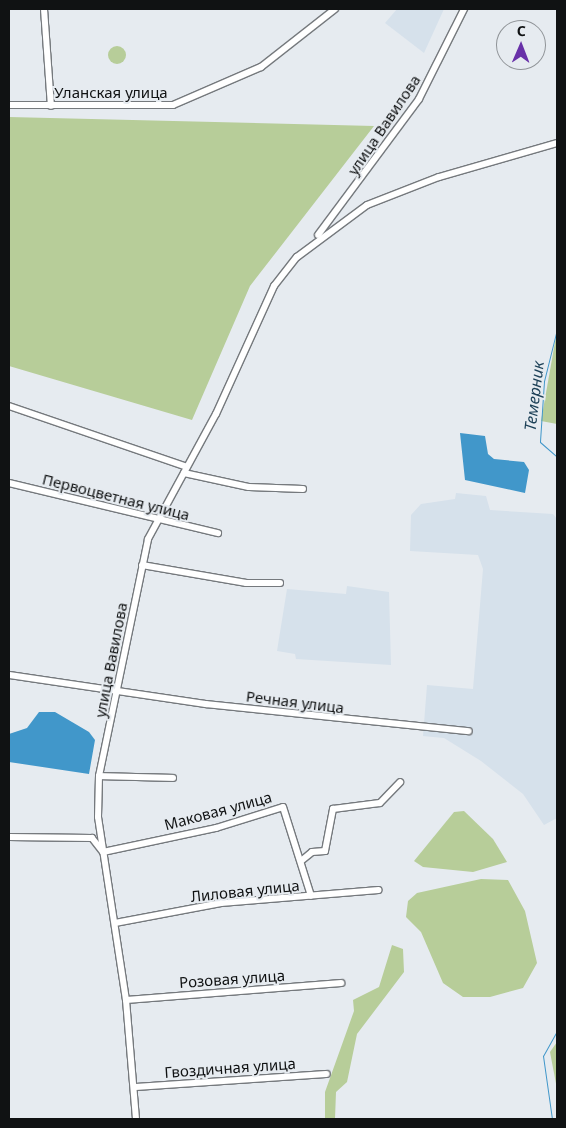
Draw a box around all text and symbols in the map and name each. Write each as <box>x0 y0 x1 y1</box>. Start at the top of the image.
north arrow <box>496 20 546 70</box>
text: С <box>517 21 526 40</box>
street label: улица Вавилова <box>344 72 424 178</box>
street label: Уланская улица <box>54 84 168 102</box>
water label: Темерник <box>520 360 548 432</box>
street label: Первоцветная улица <box>41 470 191 524</box>
street label: улица Вавилова <box>91 601 131 719</box>
street label: Речная улица <box>245 687 345 717</box>
street label: Маковая улица <box>162 788 274 834</box>
street label: Лиловая улица <box>190 876 300 906</box>
street label: Розовая улица <box>179 966 285 992</box>
street label: Гвоздичная улица <box>164 1054 296 1082</box>

